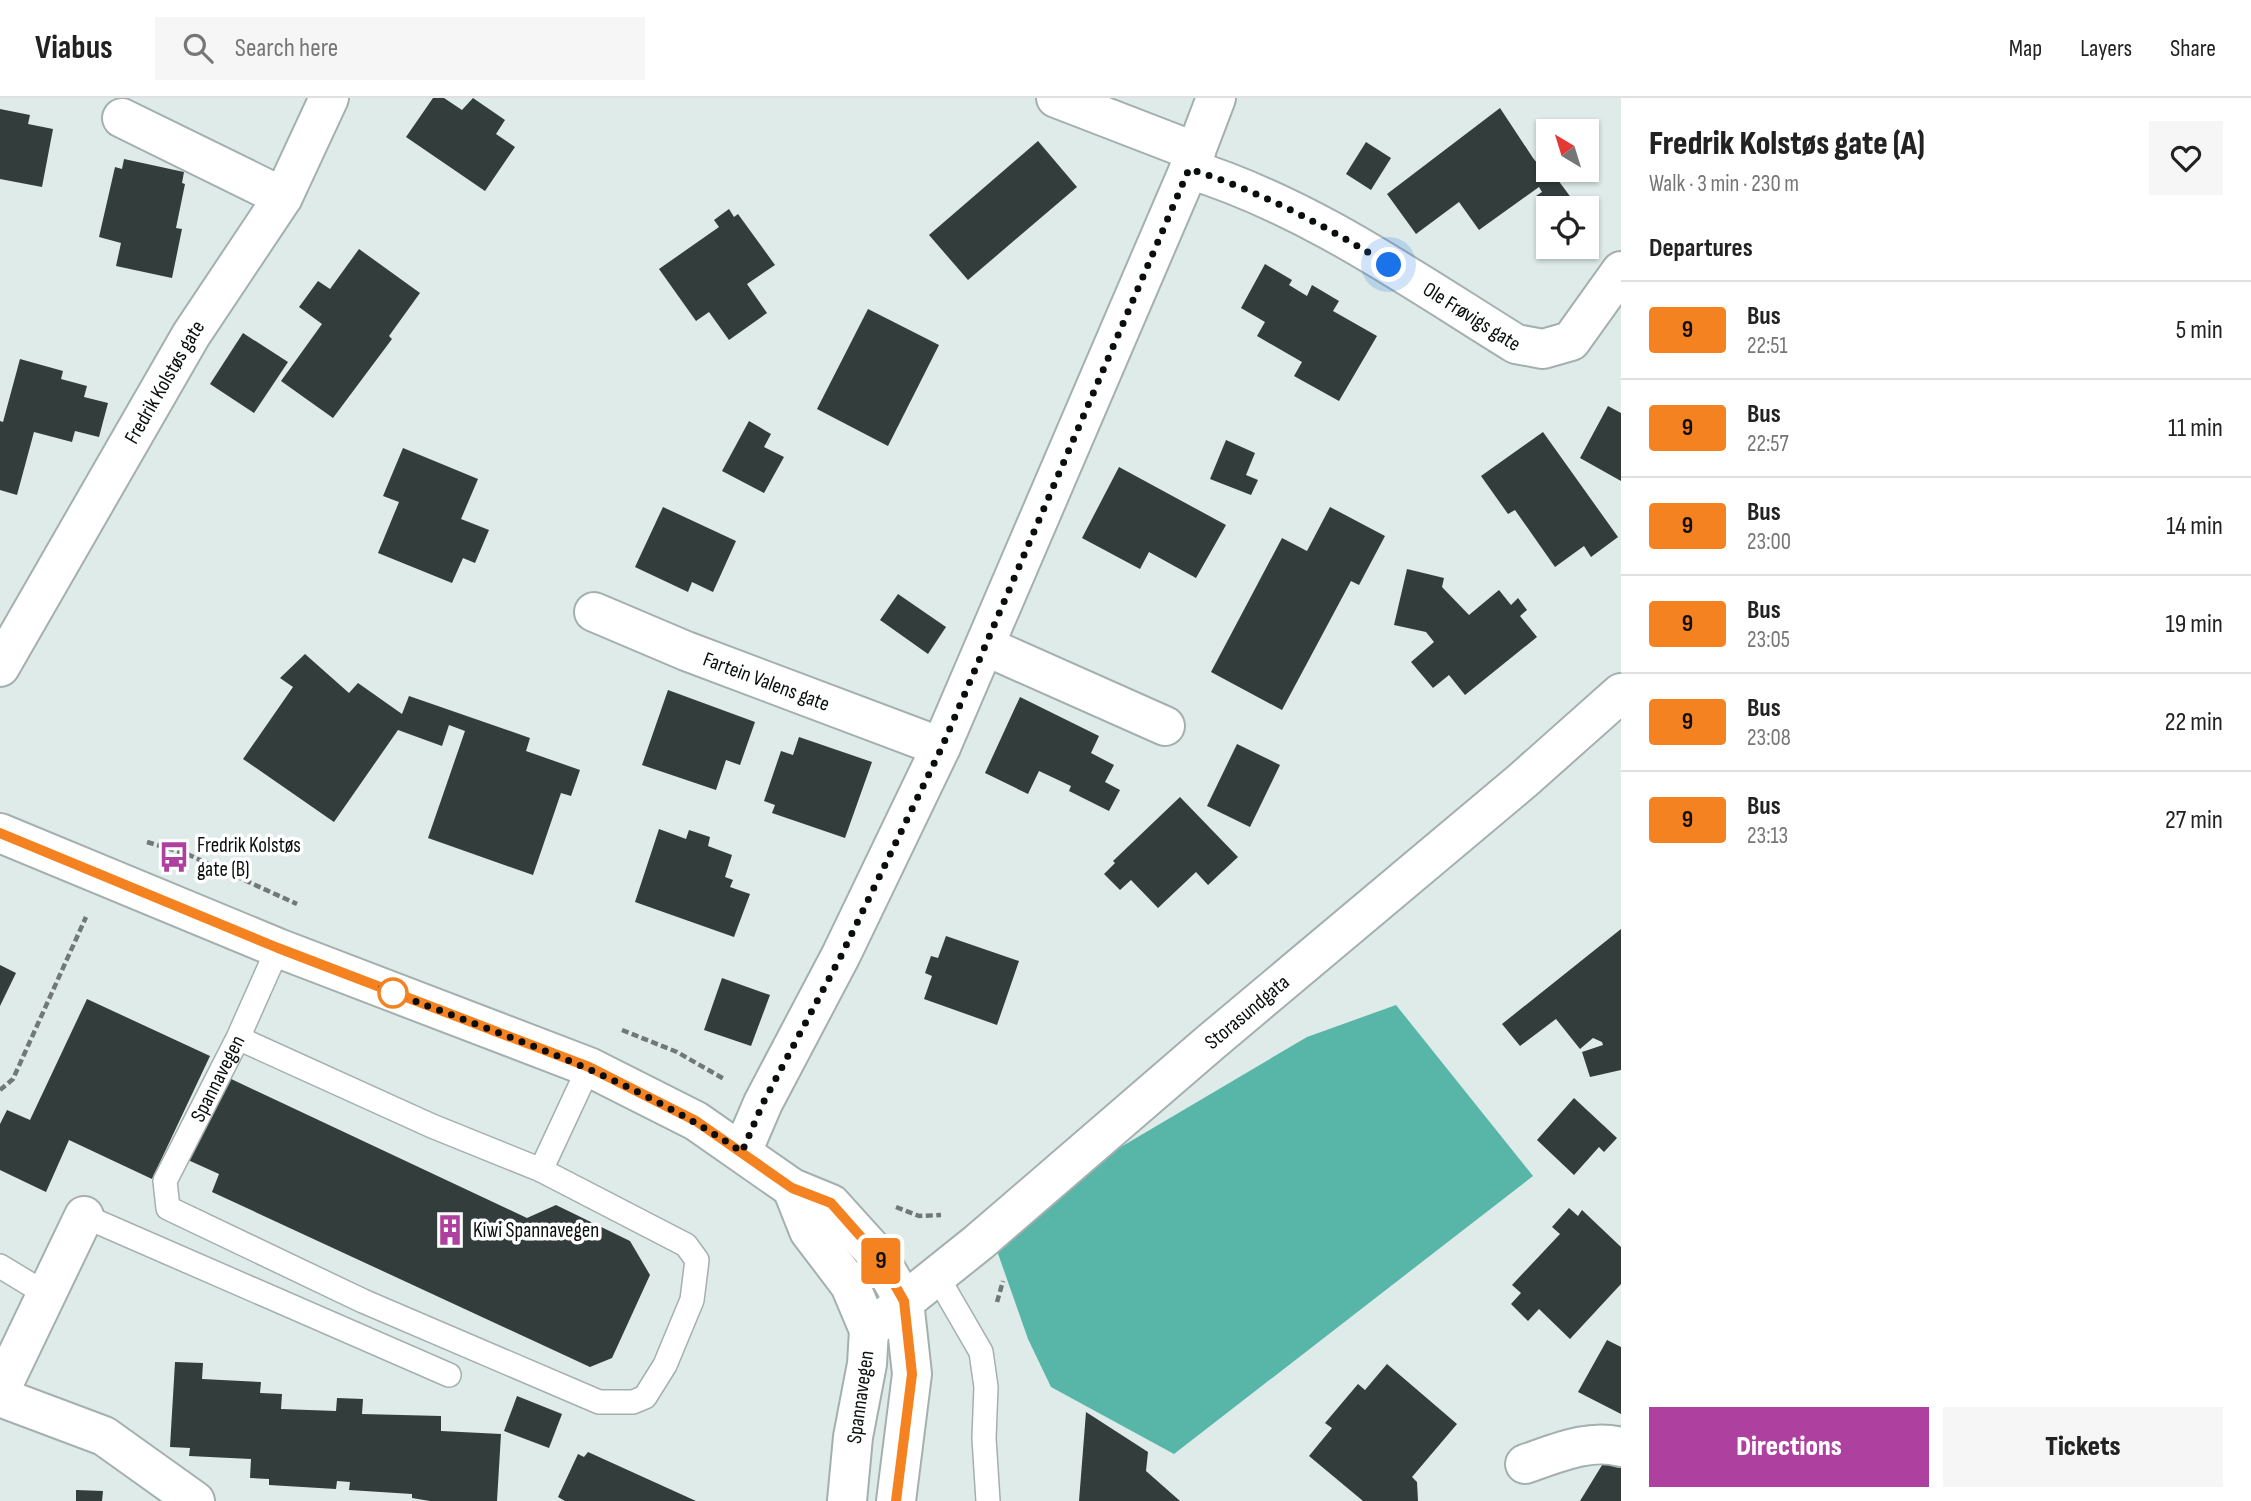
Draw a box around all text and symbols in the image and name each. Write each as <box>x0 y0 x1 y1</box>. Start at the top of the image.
search box <box>155 17 645 80</box>
text: Viabus <box>35 28 113 68</box>
icon: search <box>179 29 217 67</box>
text: Search here <box>235 33 338 64</box>
text: Map <box>2009 34 2042 63</box>
text: Layers <box>2080 34 2132 63</box>
text: Share <box>2170 34 2216 63</box>
north arrow <box>1536 119 1600 182</box>
map controls <box>1536 119 1599 259</box>
button: heart <box>2149 121 2223 195</box>
text: Fredrik Kolstøs gate (A) <box>1649 124 1925 164</box>
text: Walk · 3 min · 230 m <box>1649 170 1799 198</box>
button: locate <box>1536 196 1599 259</box>
text: Departures <box>1649 233 1753 264</box>
your location <box>1371 247 1406 282</box>
street label: Ole Frøvigs gate <box>1418 277 1525 357</box>
text: Bus <box>1747 301 1781 332</box>
text: 9 <box>1682 315 1693 344</box>
text: 5 min <box>2176 315 2223 346</box>
street label: Fredrik Kolstøs gate <box>119 316 210 448</box>
text: 22:51 <box>1747 332 1788 360</box>
text: Bus <box>1747 399 1781 430</box>
text: 9 <box>1682 413 1693 442</box>
text: 11 min <box>2168 413 2223 444</box>
text: 22:57 <box>1747 430 1789 458</box>
text: Bus <box>1747 497 1781 528</box>
text: 9 <box>1682 511 1693 540</box>
text: 14 min <box>2166 511 2223 542</box>
text: 23:00 <box>1747 528 1791 556</box>
text: Bus <box>1747 595 1781 626</box>
text: 9 <box>1682 609 1693 638</box>
text: 19 min <box>2166 609 2223 640</box>
text: 23:05 <box>1747 626 1790 654</box>
street label: Fartein Valens gate <box>700 647 833 717</box>
text: Bus <box>1747 693 1781 724</box>
text: 9 <box>1682 707 1693 736</box>
text: 22 min <box>2165 707 2223 738</box>
text: 23:08 <box>1747 724 1791 752</box>
text: Bus <box>1747 791 1781 822</box>
text: 9 <box>1682 805 1693 834</box>
text: 27 min <box>2165 805 2223 836</box>
text: 23:13 <box>1747 822 1788 850</box>
place label: Fredrik Kolstøs gate (B) <box>197 833 301 882</box>
bus stop icon: Fredrik Kolstøs gate (B) <box>157 840 191 874</box>
street label: Storasundgata <box>1200 970 1294 1055</box>
unlabelled marker <box>378 978 408 1008</box>
street label: Spannavegen <box>185 1031 250 1126</box>
building icon: Kiwi Spannavegen <box>433 1213 467 1247</box>
place label: Kiwi Spannavegen <box>473 1218 599 1243</box>
line badge: 9 <box>858 1238 904 1284</box>
text: 9 <box>875 1246 887 1275</box>
street label: Spannavegen <box>842 1349 879 1445</box>
button: Directions <box>1649 1407 1929 1487</box>
button: Tickets <box>1943 1407 2223 1487</box>

